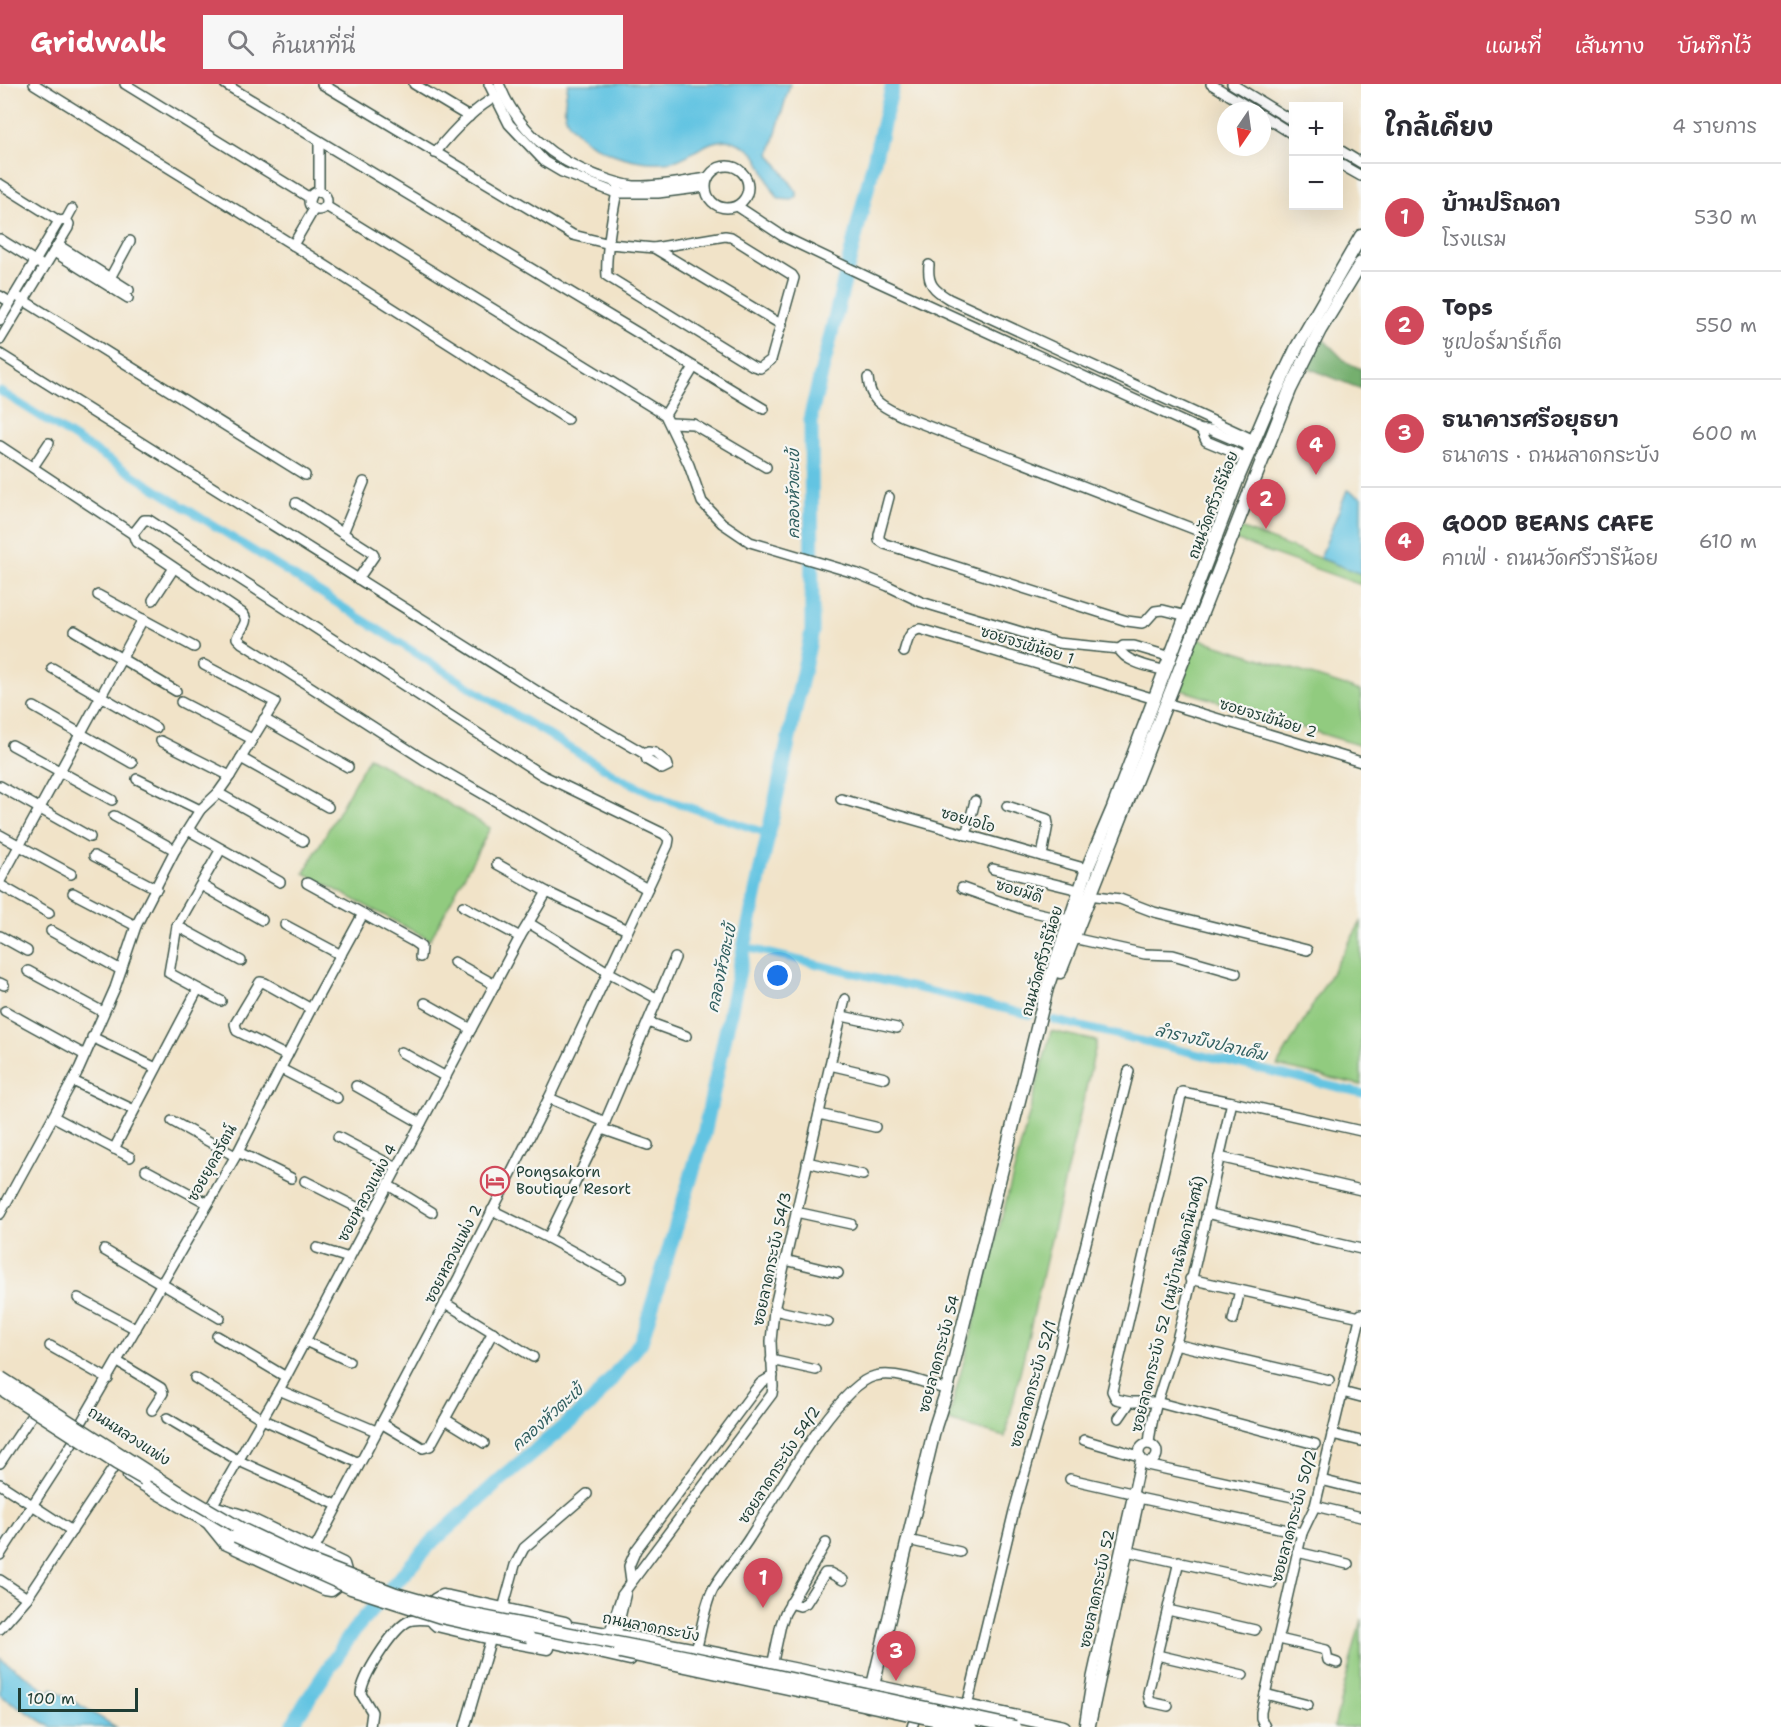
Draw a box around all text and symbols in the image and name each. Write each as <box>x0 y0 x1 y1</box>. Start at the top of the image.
search box <box>203 15 623 69</box>
text: Gridwalk <box>30 23 167 61</box>
icon: search <box>224 26 257 59</box>
text: ค้นหาที่นี่ <box>272 31 355 60</box>
text: แผนที่ <box>1485 32 1542 60</box>
text: เส้นทาง <box>1575 32 1644 60</box>
text: บันทึกไว้ <box>1677 32 1751 60</box>
north arrow <box>1217 102 1271 156</box>
map controls <box>1289 102 1343 210</box>
button: + <box>1289 102 1343 156</box>
text: ใกล้เคียง <box>1385 109 1493 144</box>
text: 4 รายการ <box>1672 113 1757 139</box>
button: − <box>1289 156 1343 210</box>
text: บ้านปริณดา <box>1442 189 1560 218</box>
text: 1 <box>1400 204 1409 230</box>
text: 530 m <box>1694 204 1757 230</box>
text: โรงแรม <box>1442 226 1507 252</box>
text: Tops <box>1442 293 1493 322</box>
text: 2 <box>1398 312 1412 338</box>
text: 550 m <box>1695 312 1757 338</box>
text: ซูเปอร์มาร์เก็ต <box>1442 329 1562 355</box>
text: ธนาคารศรีอยุธยา <box>1442 405 1618 434</box>
text: 3 <box>1398 420 1412 446</box>
text: 600 m <box>1692 420 1757 446</box>
pin: 4 <box>1296 426 1336 475</box>
text: ธนาคาร · ถนนลาดกระบัง <box>1442 442 1659 468</box>
water label: คลองหัวตะเข้ <box>783 446 804 539</box>
street label: ถนนวัดศรีวารีน้อย <box>1183 448 1243 562</box>
pin: 2 <box>1246 480 1286 529</box>
text: GOOD BEANS CAFE <box>1442 509 1654 538</box>
text: 4 <box>1398 528 1412 554</box>
text: 610 m <box>1699 528 1757 554</box>
text: คาเฟ่ · ถนนวัดศรีวารีน้อย <box>1442 545 1658 571</box>
street label: ซอยจรเข้น้อย 1 <box>978 621 1076 669</box>
street label: ซอยจรเข้น้อย 2 <box>1217 694 1319 742</box>
street label: ซอยเอโอ <box>938 803 998 837</box>
street label: ซอยมีดี <box>993 874 1045 908</box>
street label: ถนนวัดศรีวารีน้อย <box>1017 903 1067 1019</box>
water label: คลองหัวตะเข้ <box>702 919 742 1014</box>
your location <box>763 961 792 990</box>
water label: ลำรางบึงปลาเค็ม <box>1153 1019 1270 1066</box>
street label: ซอยยุคลรัตน์ <box>183 1121 242 1206</box>
street label: ซอยหลวงแพ่ง 4 <box>333 1141 401 1245</box>
place label: Pongsakorn Boutique Resort <box>516 1162 631 1199</box>
hotel icon: Pongsakorn Boutique Resort <box>479 1165 511 1197</box>
street label: ซอยลาดกระบัง 52 (หมู่บ้านจินดานิเวศน์) <box>1126 1174 1211 1435</box>
street label: ซอยลาดกระบัง 54/3 <box>748 1190 796 1328</box>
street label: ซอยหลวงแพ่ง 2 <box>420 1201 486 1307</box>
street label: ซอยลาดกระบัง 54 <box>914 1293 964 1415</box>
street label: ซอยลาดกระบัง 52/1 <box>1005 1318 1061 1450</box>
water label: คลองหัวตะเข้ <box>507 1377 590 1455</box>
street label: ถนนหลวงแพ่ง <box>84 1402 174 1470</box>
street label: ซอยลาดกระบัง 54/2 <box>733 1402 825 1528</box>
street label: ซอยลาดกระบัง 50/2 <box>1267 1447 1321 1585</box>
street label: ซอยลาดกระบัง 52 <box>1075 1528 1119 1650</box>
pin: 1 <box>744 1558 783 1608</box>
street label: ถนนลาดกระบัง <box>601 1608 701 1646</box>
pin: 3 <box>876 1632 916 1681</box>
scale bar <box>18 1685 138 1712</box>
text: 100 m <box>27 1688 75 1709</box>

